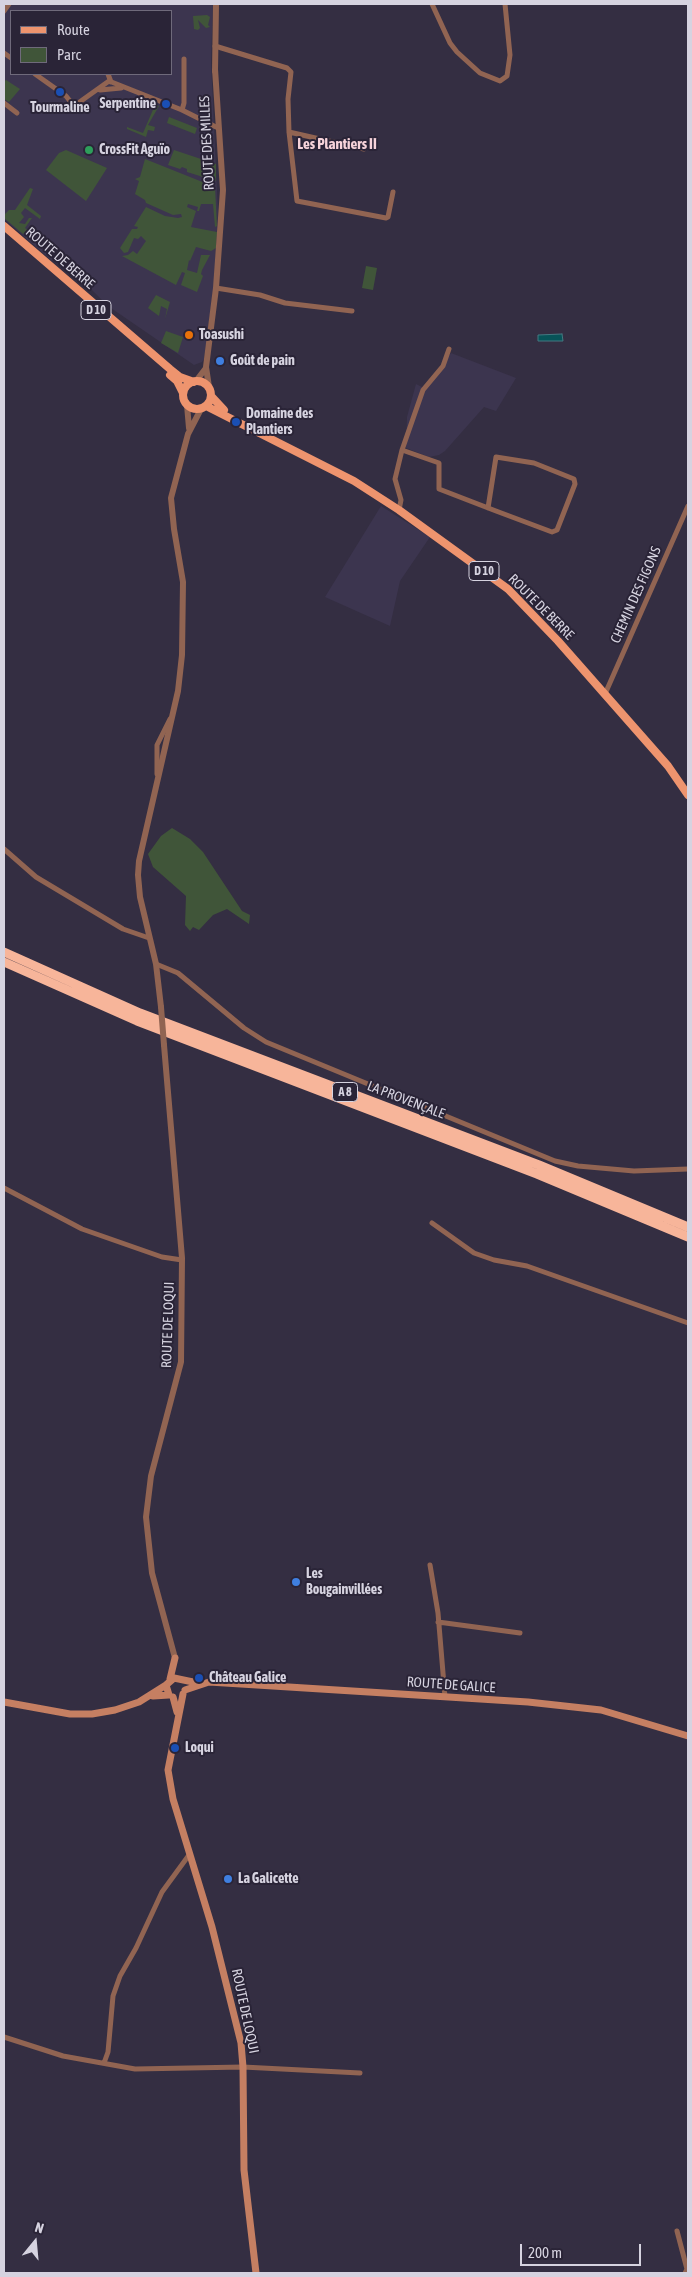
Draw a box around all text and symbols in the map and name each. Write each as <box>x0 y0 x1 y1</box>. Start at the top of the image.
legend <box>10 10 172 75</box>
text: Route <box>57 21 90 38</box>
text: Parc <box>57 46 81 63</box>
marker: Tourmaline <box>54 86 66 98</box>
street label: ROUTE DES MILLES <box>196 95 218 191</box>
place label: Serpentine <box>99 96 156 112</box>
marker: Serpentine <box>160 98 172 110</box>
place label: Tourmaline <box>30 100 90 116</box>
district label: Les Plantiers II <box>297 135 377 153</box>
place label: CrossFit Aguïo <box>99 142 170 158</box>
marker: CrossFit Aguïo <box>83 144 95 156</box>
street label: ROUTE DE BERRE <box>22 224 98 292</box>
road number: D 10 <box>81 300 111 320</box>
place label: Toasushi <box>199 327 244 343</box>
marker: Toasushi <box>183 329 195 341</box>
place label: Goût de pain <box>230 353 295 369</box>
marker: Goût de pain <box>214 355 226 367</box>
place label: Domaine des Plantiers <box>246 406 313 438</box>
marker: Domaine des Plantiers <box>230 416 242 428</box>
street label: CHEMIN DES FIGONS <box>607 544 665 646</box>
road number: D 10 <box>469 562 499 580</box>
street label: ROUTE DE BERRE <box>505 571 577 643</box>
street label: LA PROVENÇALE <box>365 1078 447 1122</box>
road number: A 8 <box>332 1082 358 1102</box>
street label: ROUTE DE LOQUI <box>158 1282 178 1368</box>
place label: Les Bougainvillées <box>306 1566 382 1598</box>
marker: Les Bougainvillées <box>290 1576 302 1588</box>
place label: Château Galice <box>209 1670 286 1686</box>
marker: Château Galice <box>193 1672 205 1684</box>
street label: ROUTE DE GALICE <box>406 1674 496 1696</box>
place label: Loqui <box>185 1740 214 1756</box>
marker: Loqui <box>169 1742 181 1754</box>
place label: La Galicette <box>238 1871 299 1887</box>
marker: La Galicette <box>222 1873 234 1885</box>
street label: ROUTE DE LOQUI <box>228 1967 262 2055</box>
north arrow <box>10 2217 60 2267</box>
text: N <box>33 2219 46 2237</box>
scale bar <box>522 2234 643 2266</box>
text: 200 m <box>528 2244 562 2261</box>

